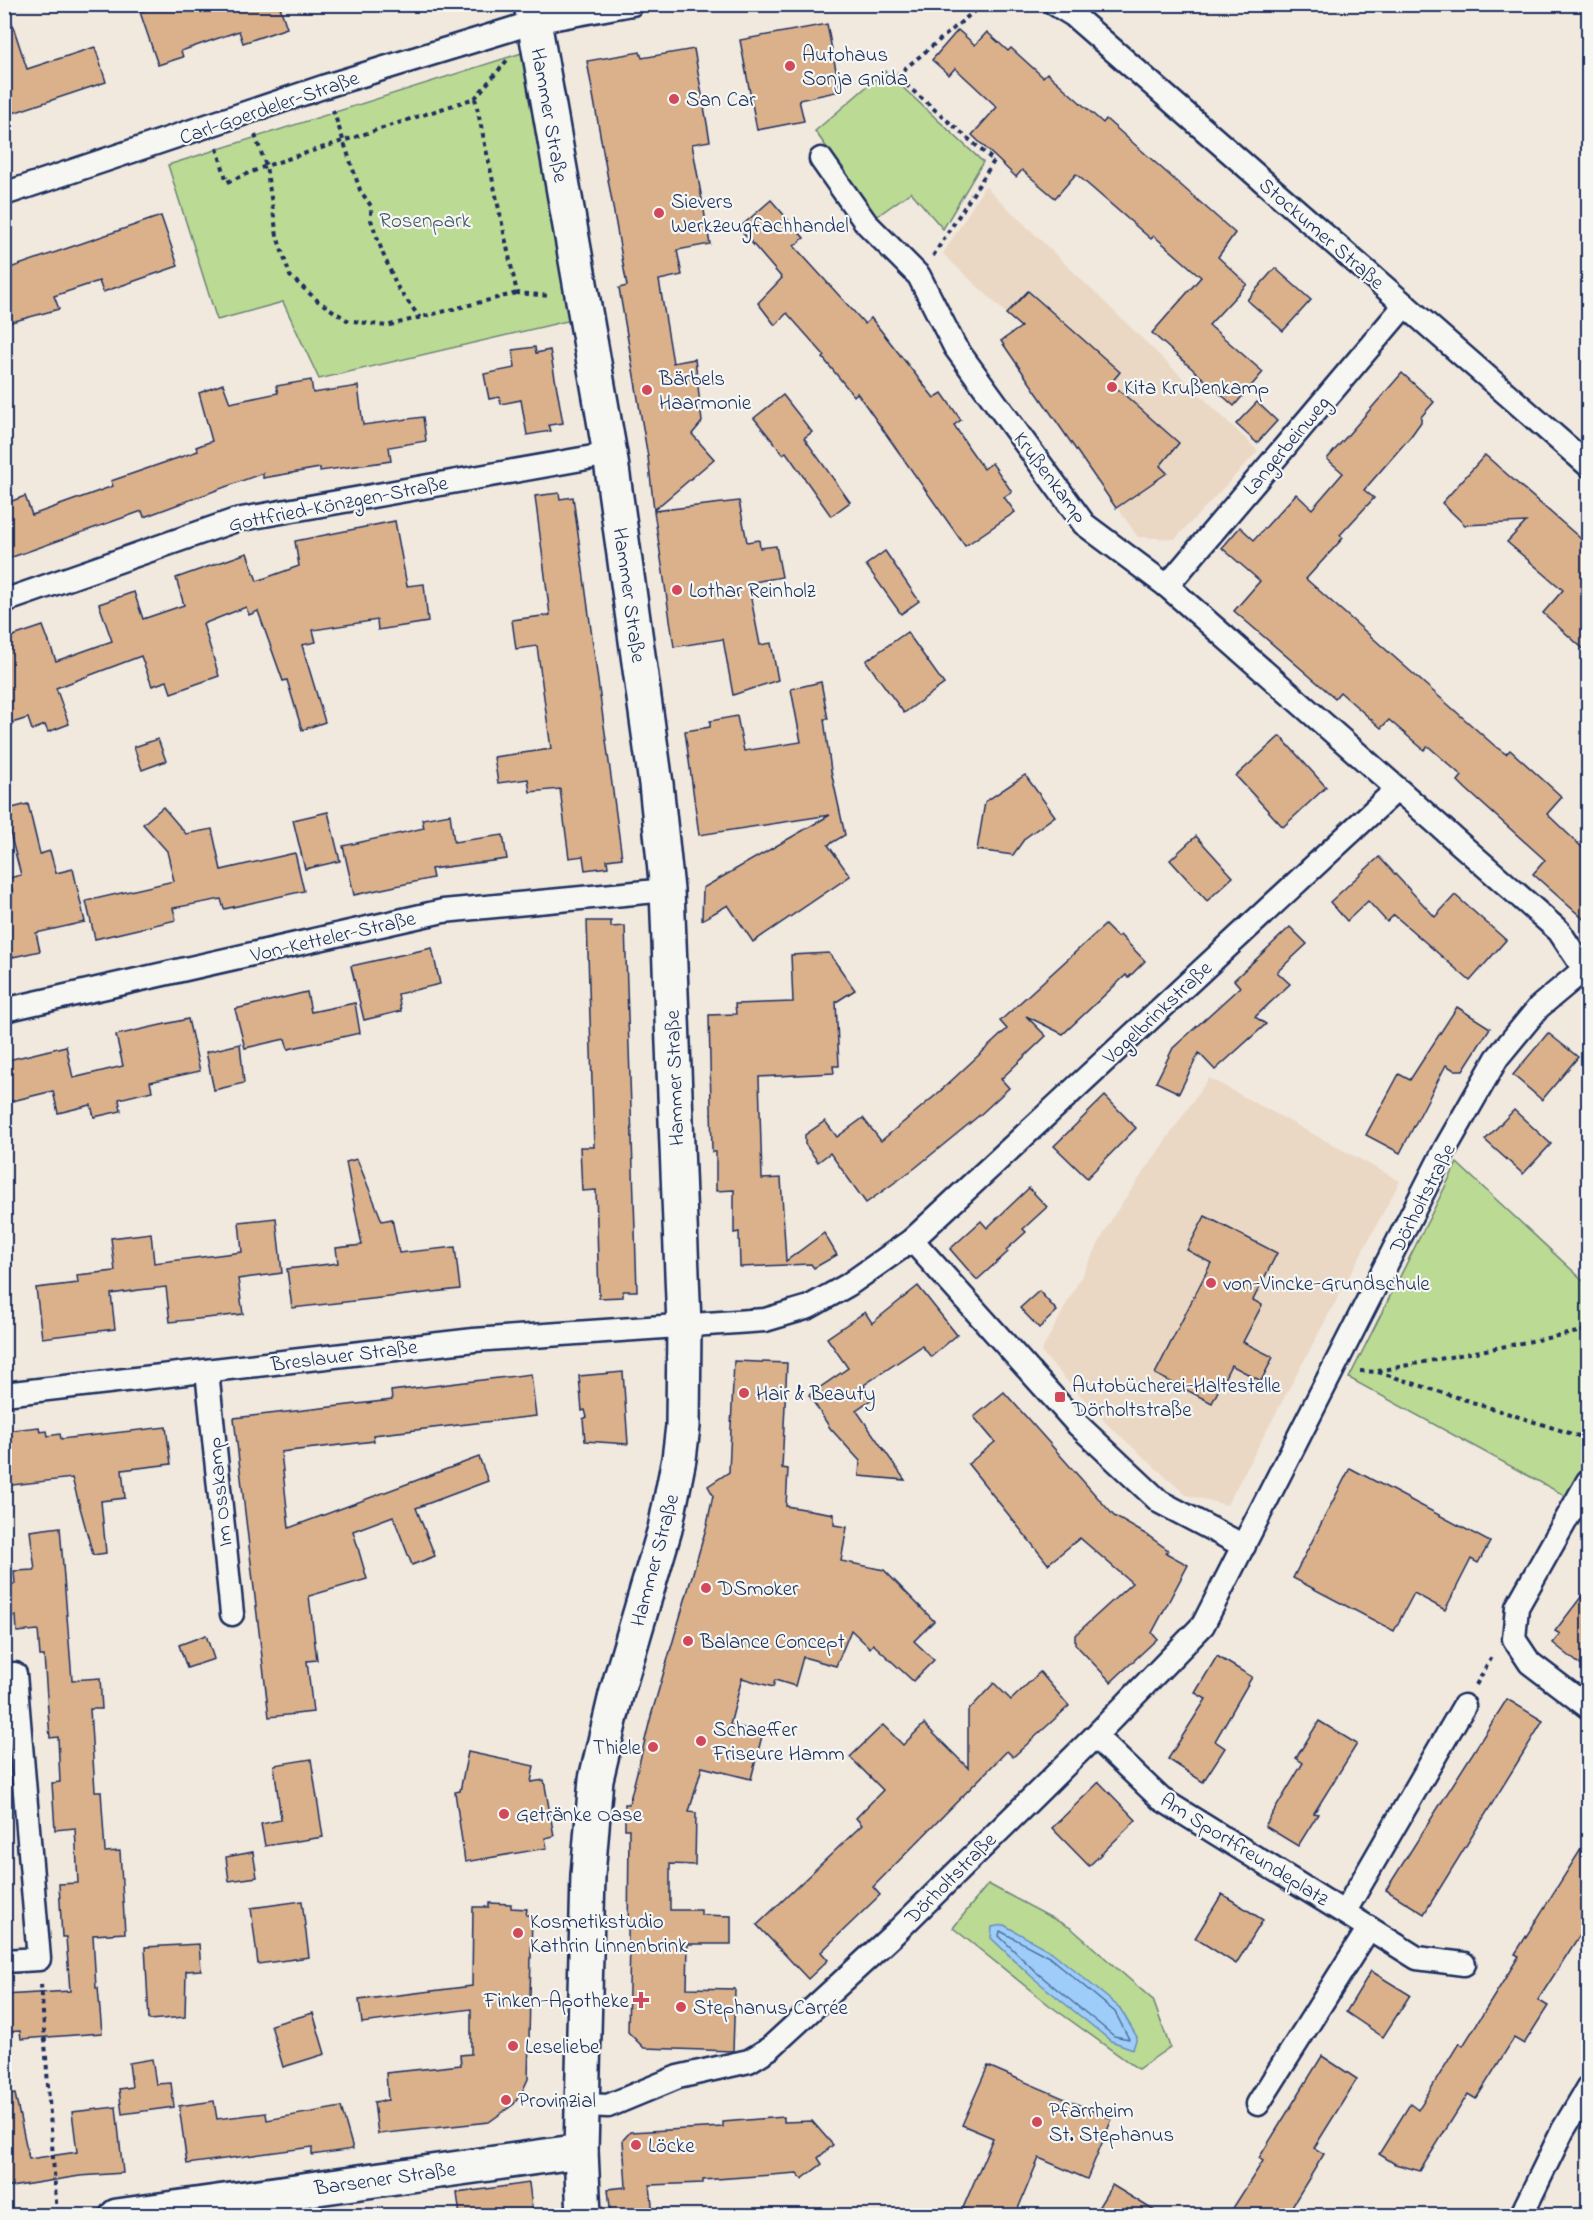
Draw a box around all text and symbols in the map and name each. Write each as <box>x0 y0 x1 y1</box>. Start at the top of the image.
place label: Autohaus Sonja Gnida <box>802 41 908 95</box>
street label: Hammer Straße <box>521 46 575 186</box>
marker: Autohaus Sonja Gnida <box>783 59 797 73</box>
street label: Carl-Goerdeler-Straße <box>176 64 364 154</box>
place label: San Car <box>686 86 756 116</box>
marker: San Car <box>667 92 681 106</box>
street label: Stockumer Straße <box>1251 171 1391 298</box>
place label: Sievers Werkzeugfachhandel <box>671 188 849 244</box>
marker: Sievers Werkzeugfachhandel <box>652 206 666 220</box>
park label: Rosenpark <box>379 207 472 237</box>
place label: Bärbels Haarmonie <box>658 365 752 419</box>
place label: Kita Krußenkamp <box>1124 374 1269 404</box>
marker: Kita Krußenkamp <box>1105 380 1119 394</box>
marker: Bärbels Haarmonie <box>640 383 654 397</box>
street label: Langerbeinweg <box>1237 390 1340 504</box>
street label: Krußenkamp <box>1005 426 1094 530</box>
street label: Gottfried-Könzgen-Straße <box>226 469 452 543</box>
street label: Hammer Straße <box>604 526 652 665</box>
place label: Lothar Reinholz <box>689 577 816 607</box>
marker: Lothar Reinholz <box>670 583 684 597</box>
street label: Von-Ketteler-Straße <box>247 904 419 972</box>
street label: Vogelbrinkstraße <box>1096 954 1222 1074</box>
street label: Hammer Straße <box>659 1009 693 1146</box>
street label: Dörholtstraße <box>1383 1138 1465 1260</box>
place label: von-Vincke-Grundschule <box>1223 1270 1430 1300</box>
marker: von-Vincke-Grundschule <box>1204 1276 1218 1290</box>
street label: Breslauer Straße <box>268 1333 420 1381</box>
place label: Autobücherei-Haltestelle Dörholtstraße <box>1071 1372 1281 1426</box>
place label: Hair & Beauty <box>756 1380 876 1412</box>
marker: Hair & Beauty <box>737 1386 751 1400</box>
marker: Autobücherei-Haltestelle Dörholtstraße <box>1053 1390 1067 1404</box>
street label: Im Osskamp <box>200 1436 242 1548</box>
street label: Hammer Straße <box>624 1490 688 1630</box>
place label: DSmoker <box>717 1575 799 1605</box>
marker: DSmoker <box>699 1581 713 1595</box>
place label: Balance Concept <box>699 1628 845 1658</box>
marker: Balance Concept <box>681 1634 695 1648</box>
place label: Schaeffer Friseure Hamm <box>712 1716 845 1770</box>
place label: Thiele <box>593 1734 642 1764</box>
marker: Schaeffer Friseure Hamm <box>694 1734 708 1748</box>
marker: Thiele <box>646 1740 660 1754</box>
street label: Am Sportfreundeplatz <box>1154 1787 1334 1915</box>
place label: Getränke Oase <box>516 1801 643 1831</box>
marker: Getränke Oase <box>497 1807 511 1821</box>
street label: Dörholtstraße <box>898 1826 1005 1933</box>
place label: Kosmetikstudio Kathrin Linnenbrink <box>530 1908 688 1962</box>
marker: Kosmetikstudio Kathrin Linnenbrink <box>511 1926 525 1940</box>
place label: Finken-Apotheke <box>483 1987 630 2017</box>
marker: Finken-Apotheke <box>634 1993 648 2007</box>
place label: Stephanus Carrée <box>693 1994 849 2024</box>
marker: Stephanus Carrée <box>674 2000 688 2014</box>
place label: Leseliebe <box>525 2033 600 2063</box>
marker: Leseliebe <box>506 2039 520 2053</box>
place label: Provinzial <box>518 2087 596 2117</box>
marker: Provinzial <box>499 2093 513 2107</box>
place label: Pfarrheim St. Stephanus <box>1049 2097 1174 2151</box>
marker: Pfarrheim St. Stephanus <box>1030 2115 1044 2129</box>
place label: Löcke <box>648 2132 695 2162</box>
marker: Löcke <box>629 2138 643 2152</box>
street label: Barsener Straße <box>312 2155 458 2205</box>

